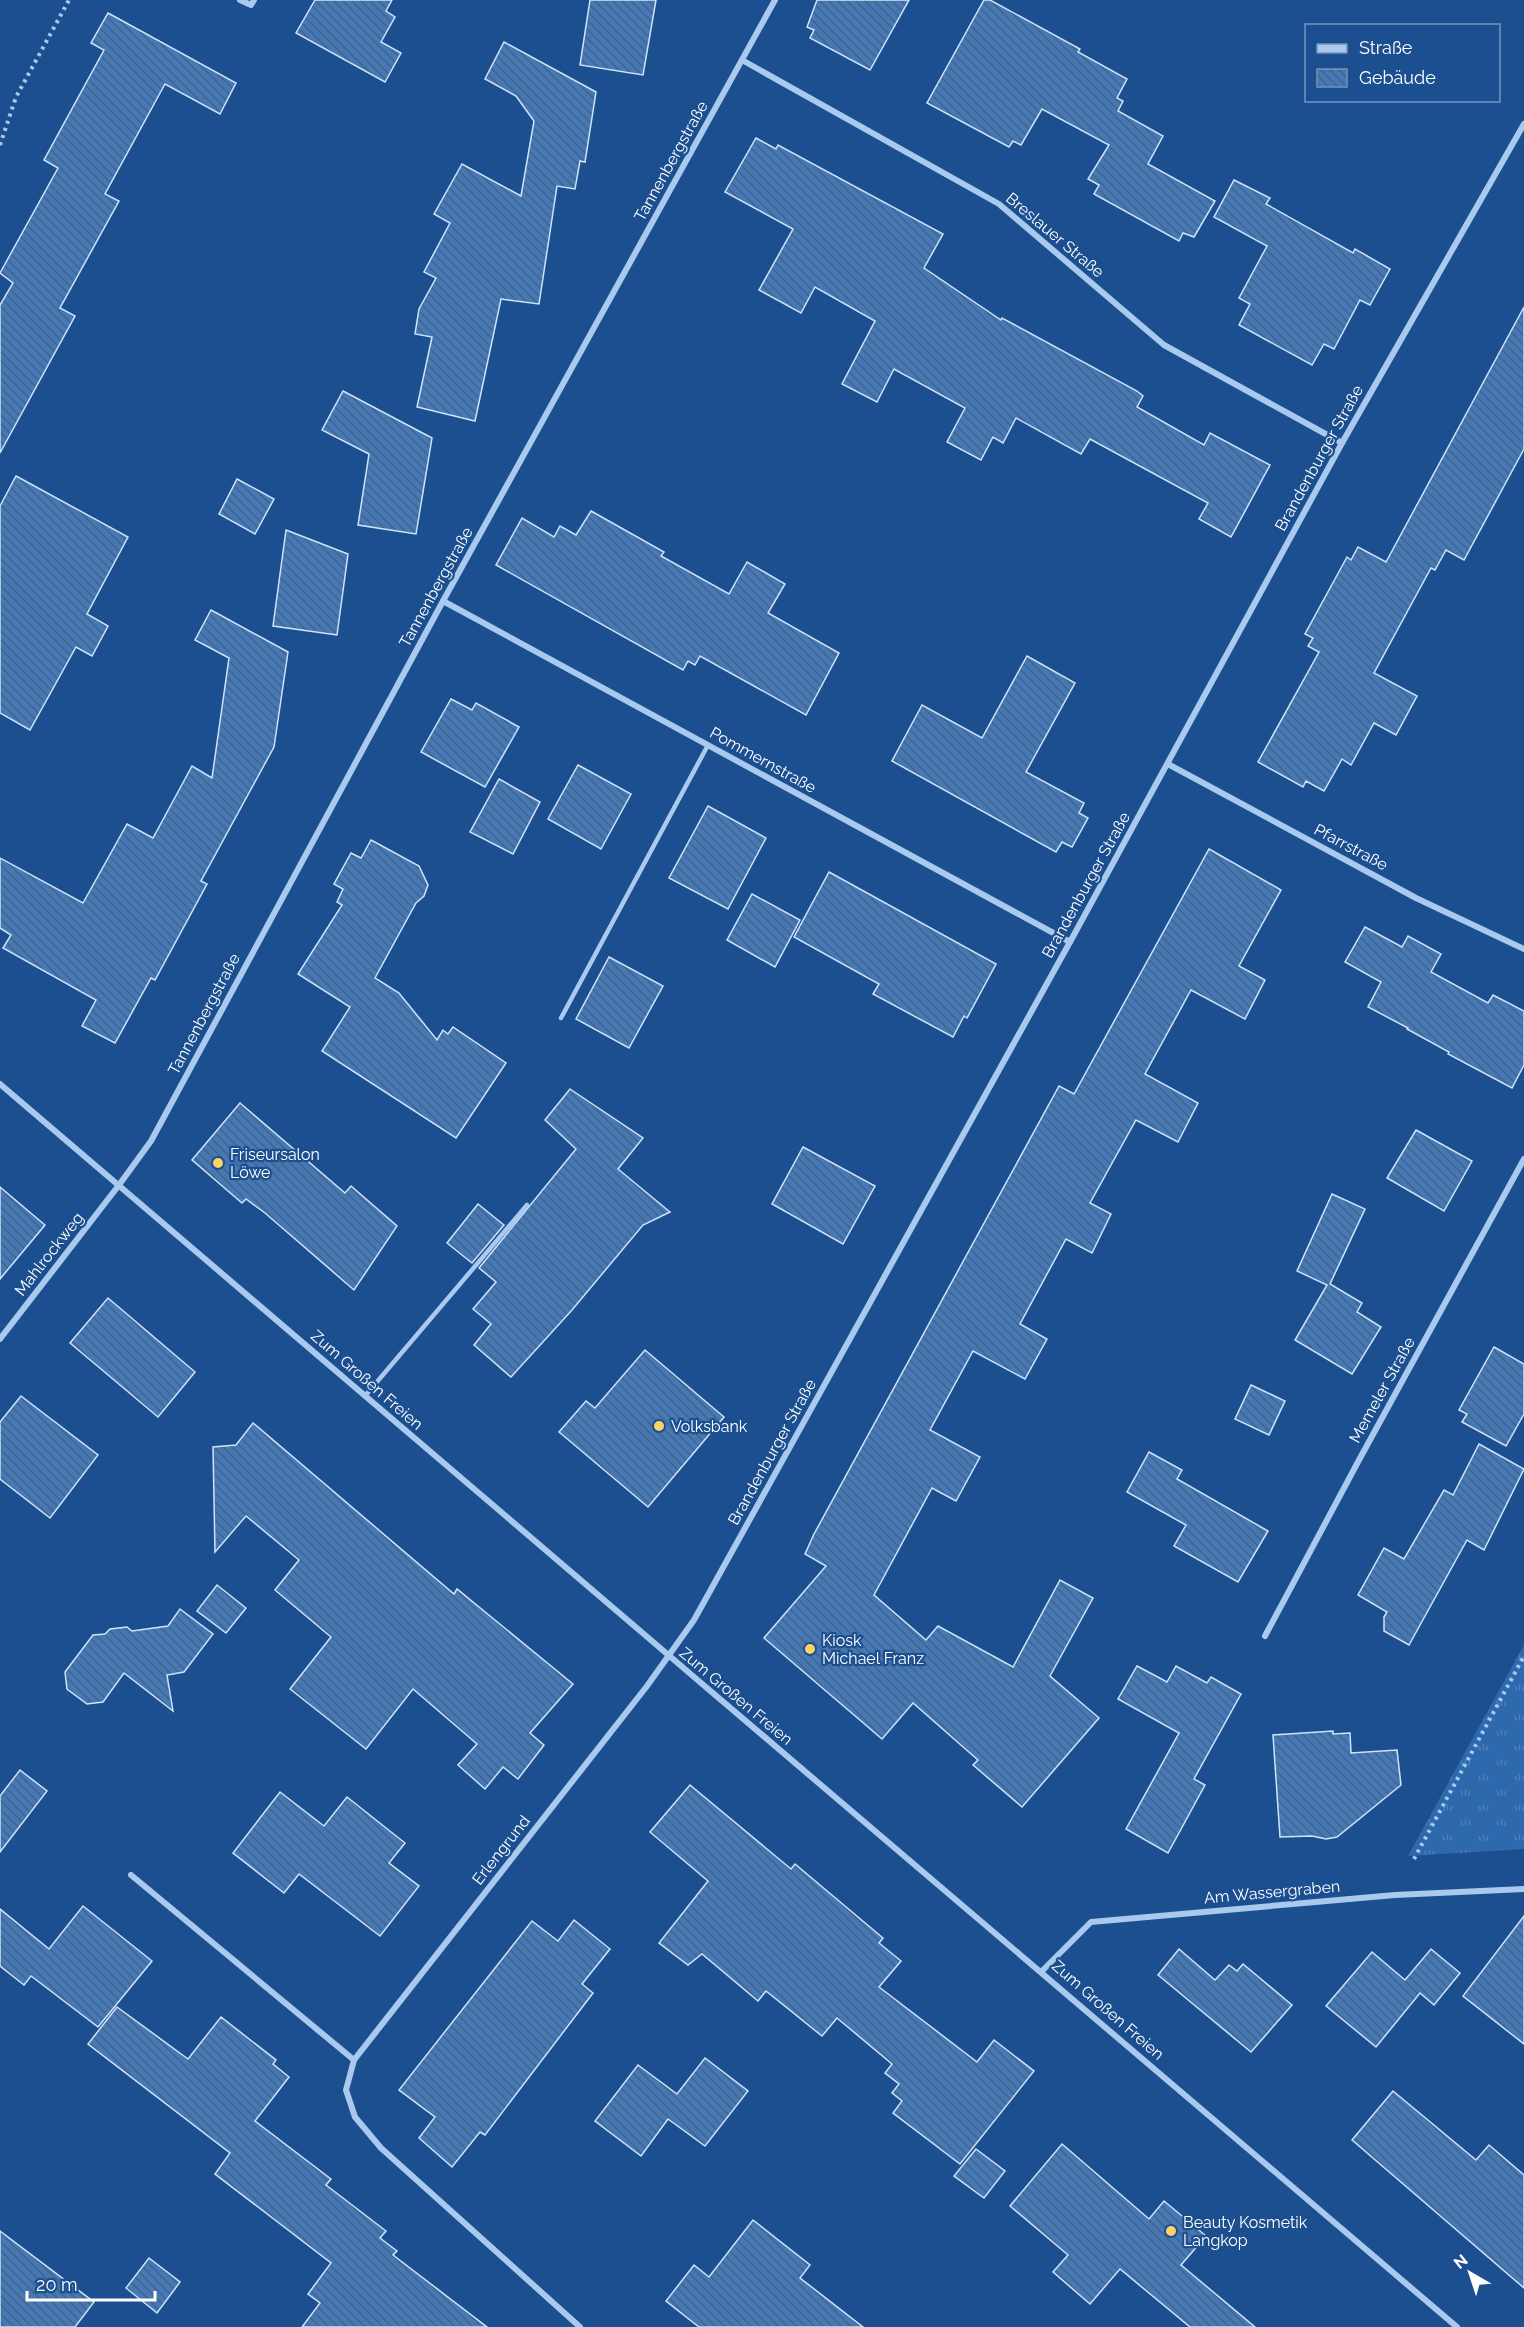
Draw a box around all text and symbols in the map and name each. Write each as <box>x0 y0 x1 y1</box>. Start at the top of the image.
legend <box>1305 24 1500 102</box>
text: Straße <box>1359 37 1413 58</box>
text: Gebäude <box>1359 67 1436 88</box>
street label: Tannenbergstraße <box>630 98 712 224</box>
street label: Breslauer Straße <box>1002 189 1108 281</box>
street label: Brandenburger Straße <box>1271 382 1367 534</box>
street label: Tannenbergstraße <box>395 524 477 650</box>
street label: Pommernstraße <box>706 723 820 797</box>
street label: Brandenburger Straße <box>1038 809 1134 961</box>
street label: Pfarrstraße <box>1311 820 1391 874</box>
street label: Tannenbergstraße <box>164 950 244 1078</box>
place label: Friseursalon Löwe <box>230 1145 320 1182</box>
marker: Friseursalon Löwe <box>211 1156 225 1170</box>
street label: Mahlrockweg <box>11 1209 87 1299</box>
street label: Zum Großen Freien <box>307 1326 427 1434</box>
street label: Memeler Straße <box>1345 1334 1419 1446</box>
street label: Brandenburger Straße <box>724 1376 820 1528</box>
place label: Volksbank <box>671 1417 748 1436</box>
marker: Volksbank <box>652 1419 666 1433</box>
place label: Kiosk Michael Franz <box>822 1631 924 1668</box>
marker: Kiosk Michael Franz <box>803 1642 817 1656</box>
street label: Zum Großen Freien <box>676 1643 796 1749</box>
street label: Erlengrund <box>468 1812 534 1888</box>
street label: Am Wassergraben <box>1203 1877 1341 1907</box>
street label: Zum Großen Freien <box>1048 1956 1168 2064</box>
place label: Beauty Kosmetik Langkop <box>1183 2213 1308 2250</box>
marker: Beauty Kosmetik Langkop <box>1164 2224 1178 2238</box>
north arrow <box>1440 2243 1500 2303</box>
text: N <box>1450 2251 1472 2273</box>
scale bar <box>27 2264 154 2302</box>
text: 20 m <box>36 2274 78 2295</box>

